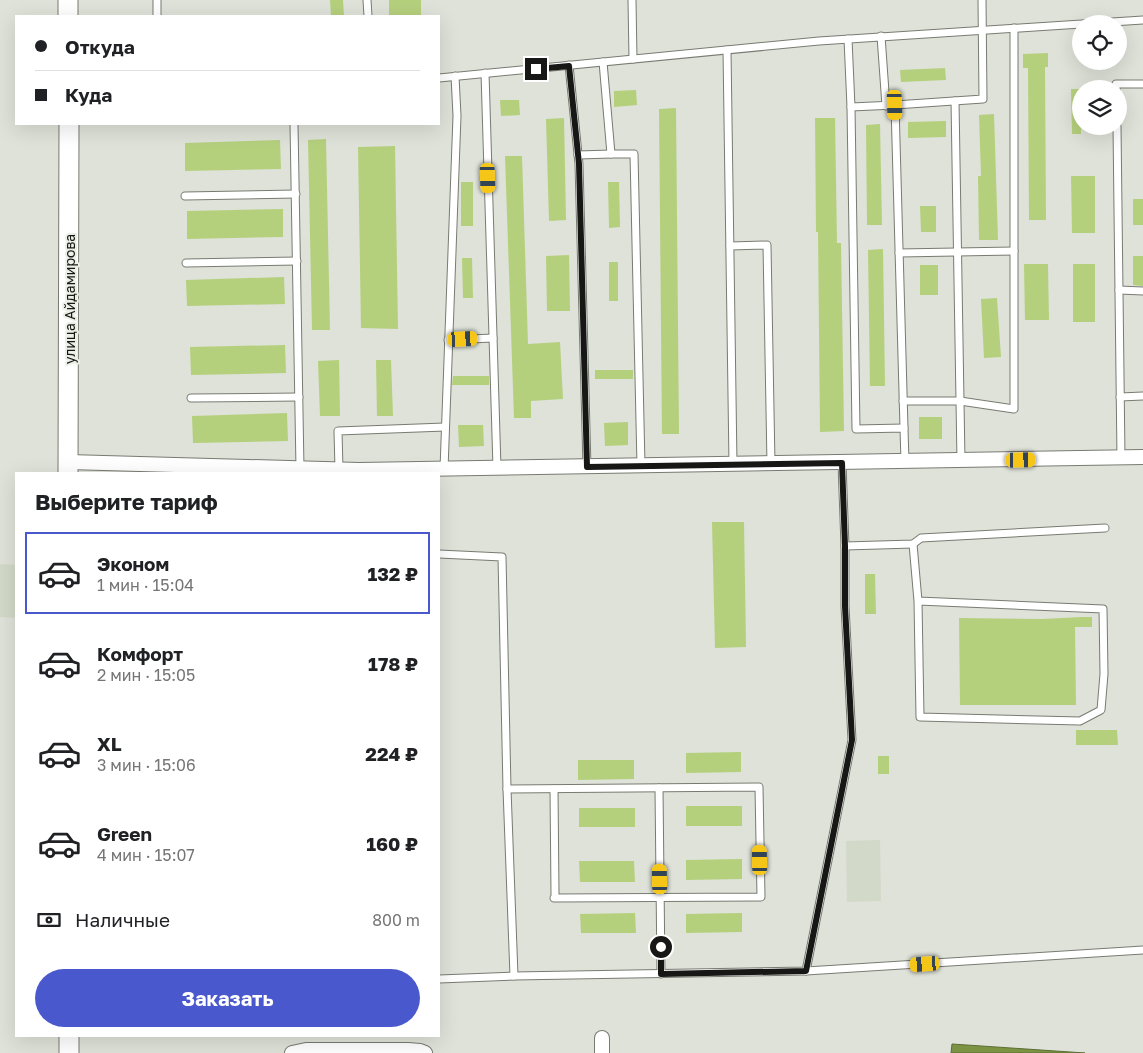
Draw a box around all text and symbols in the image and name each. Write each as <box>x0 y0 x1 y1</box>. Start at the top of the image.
map controls <box>1072 15 1127 135</box>
button: locate <box>1072 15 1127 70</box>
text: Откуда <box>65 35 135 58</box>
route end <box>525 58 547 80</box>
button: layers <box>1072 80 1127 135</box>
text: Куда <box>65 83 112 106</box>
car <box>886 90 903 120</box>
car <box>479 163 496 193</box>
street label: улица Айдамирова <box>61 234 78 364</box>
car <box>447 331 478 347</box>
car <box>1005 452 1036 468</box>
text: Выберите тариф <box>35 488 218 515</box>
icon: car <box>37 551 82 596</box>
text: Эконом <box>97 552 169 575</box>
text: 132 ₽ <box>367 562 418 585</box>
text: 1 мин · 15:04 <box>97 575 194 595</box>
icon: car <box>37 641 82 686</box>
text: Комфорт <box>97 642 183 665</box>
text: 178 ₽ <box>368 652 418 675</box>
text: 2 мин · 15:05 <box>97 665 195 685</box>
icon: car <box>37 731 82 776</box>
text: XL <box>97 732 122 755</box>
text: 224 ₽ <box>365 742 418 765</box>
text: 3 мин · 15:06 <box>97 755 196 775</box>
icon: car <box>37 821 82 866</box>
text: Green <box>97 822 152 845</box>
text: 160 ₽ <box>366 832 418 855</box>
text: 4 мин · 15:07 <box>97 845 195 865</box>
car <box>752 845 767 875</box>
car <box>652 864 667 894</box>
icon: cash <box>35 906 63 934</box>
text: Наличные <box>75 908 170 931</box>
text: 800 m <box>372 910 420 930</box>
route start <box>650 936 672 958</box>
car <box>909 955 940 973</box>
button: Заказать <box>35 969 420 1027</box>

